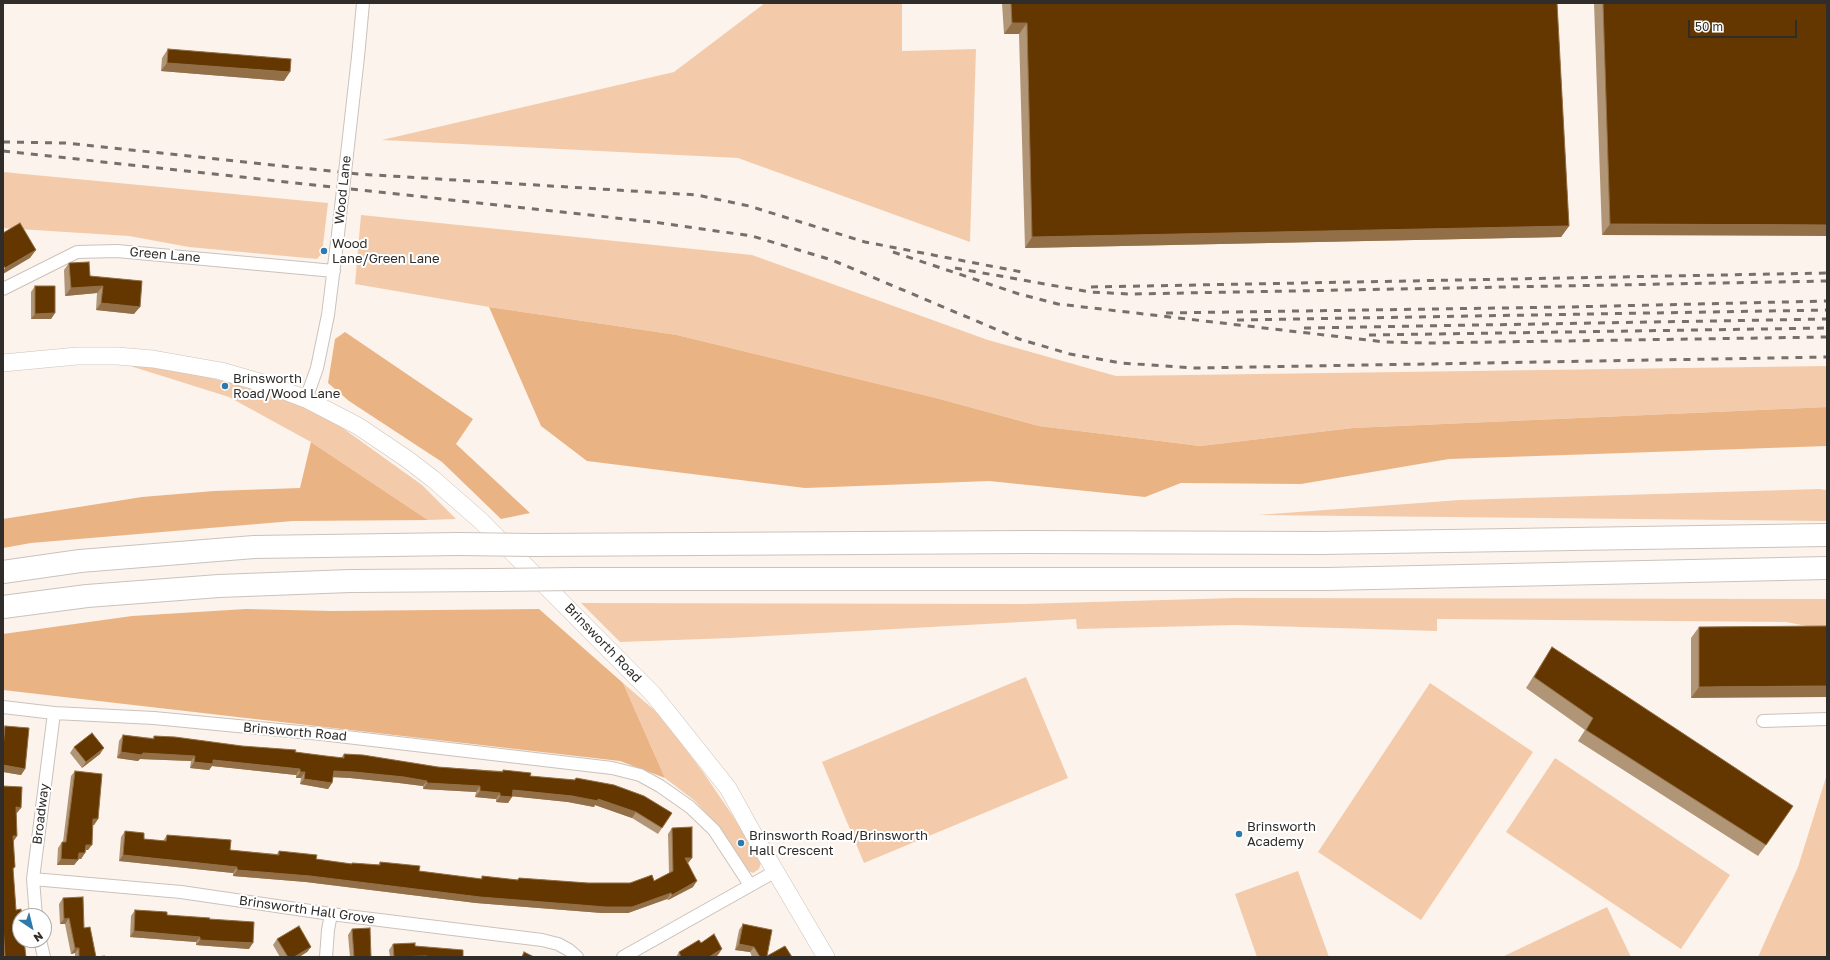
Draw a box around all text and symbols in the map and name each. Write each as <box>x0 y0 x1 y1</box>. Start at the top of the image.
scale bar <box>1690 12 1799 38</box>
text: 50 m <box>1695 19 1723 34</box>
street label: Wood Lane <box>332 155 354 225</box>
place label: Wood Lane/Green Lane <box>332 236 440 267</box>
street label: Green Lane <box>129 244 201 266</box>
marker: Wood Lane/Green Lane <box>319 246 329 256</box>
place label: Brinsworth Road/Wood Lane <box>233 371 340 402</box>
marker: Brinsworth Road/Wood Lane <box>220 381 230 391</box>
street label: Brinsworth Road <box>561 600 645 686</box>
street label: Brinsworth Road <box>243 720 347 744</box>
street label: Broadway <box>30 783 52 845</box>
place label: Brinsworth Academy <box>1247 819 1316 850</box>
place label: Brinsworth Road/Brinsworth Hall Crescent <box>749 828 928 859</box>
marker: Brinsworth Academy <box>1234 829 1244 839</box>
marker: Brinsworth Road/Brinsworth Hall Crescent <box>736 838 746 848</box>
street label: Brinsworth Hall Grove <box>238 893 376 927</box>
north arrow <box>12 908 52 948</box>
text: N <box>31 930 46 945</box>

